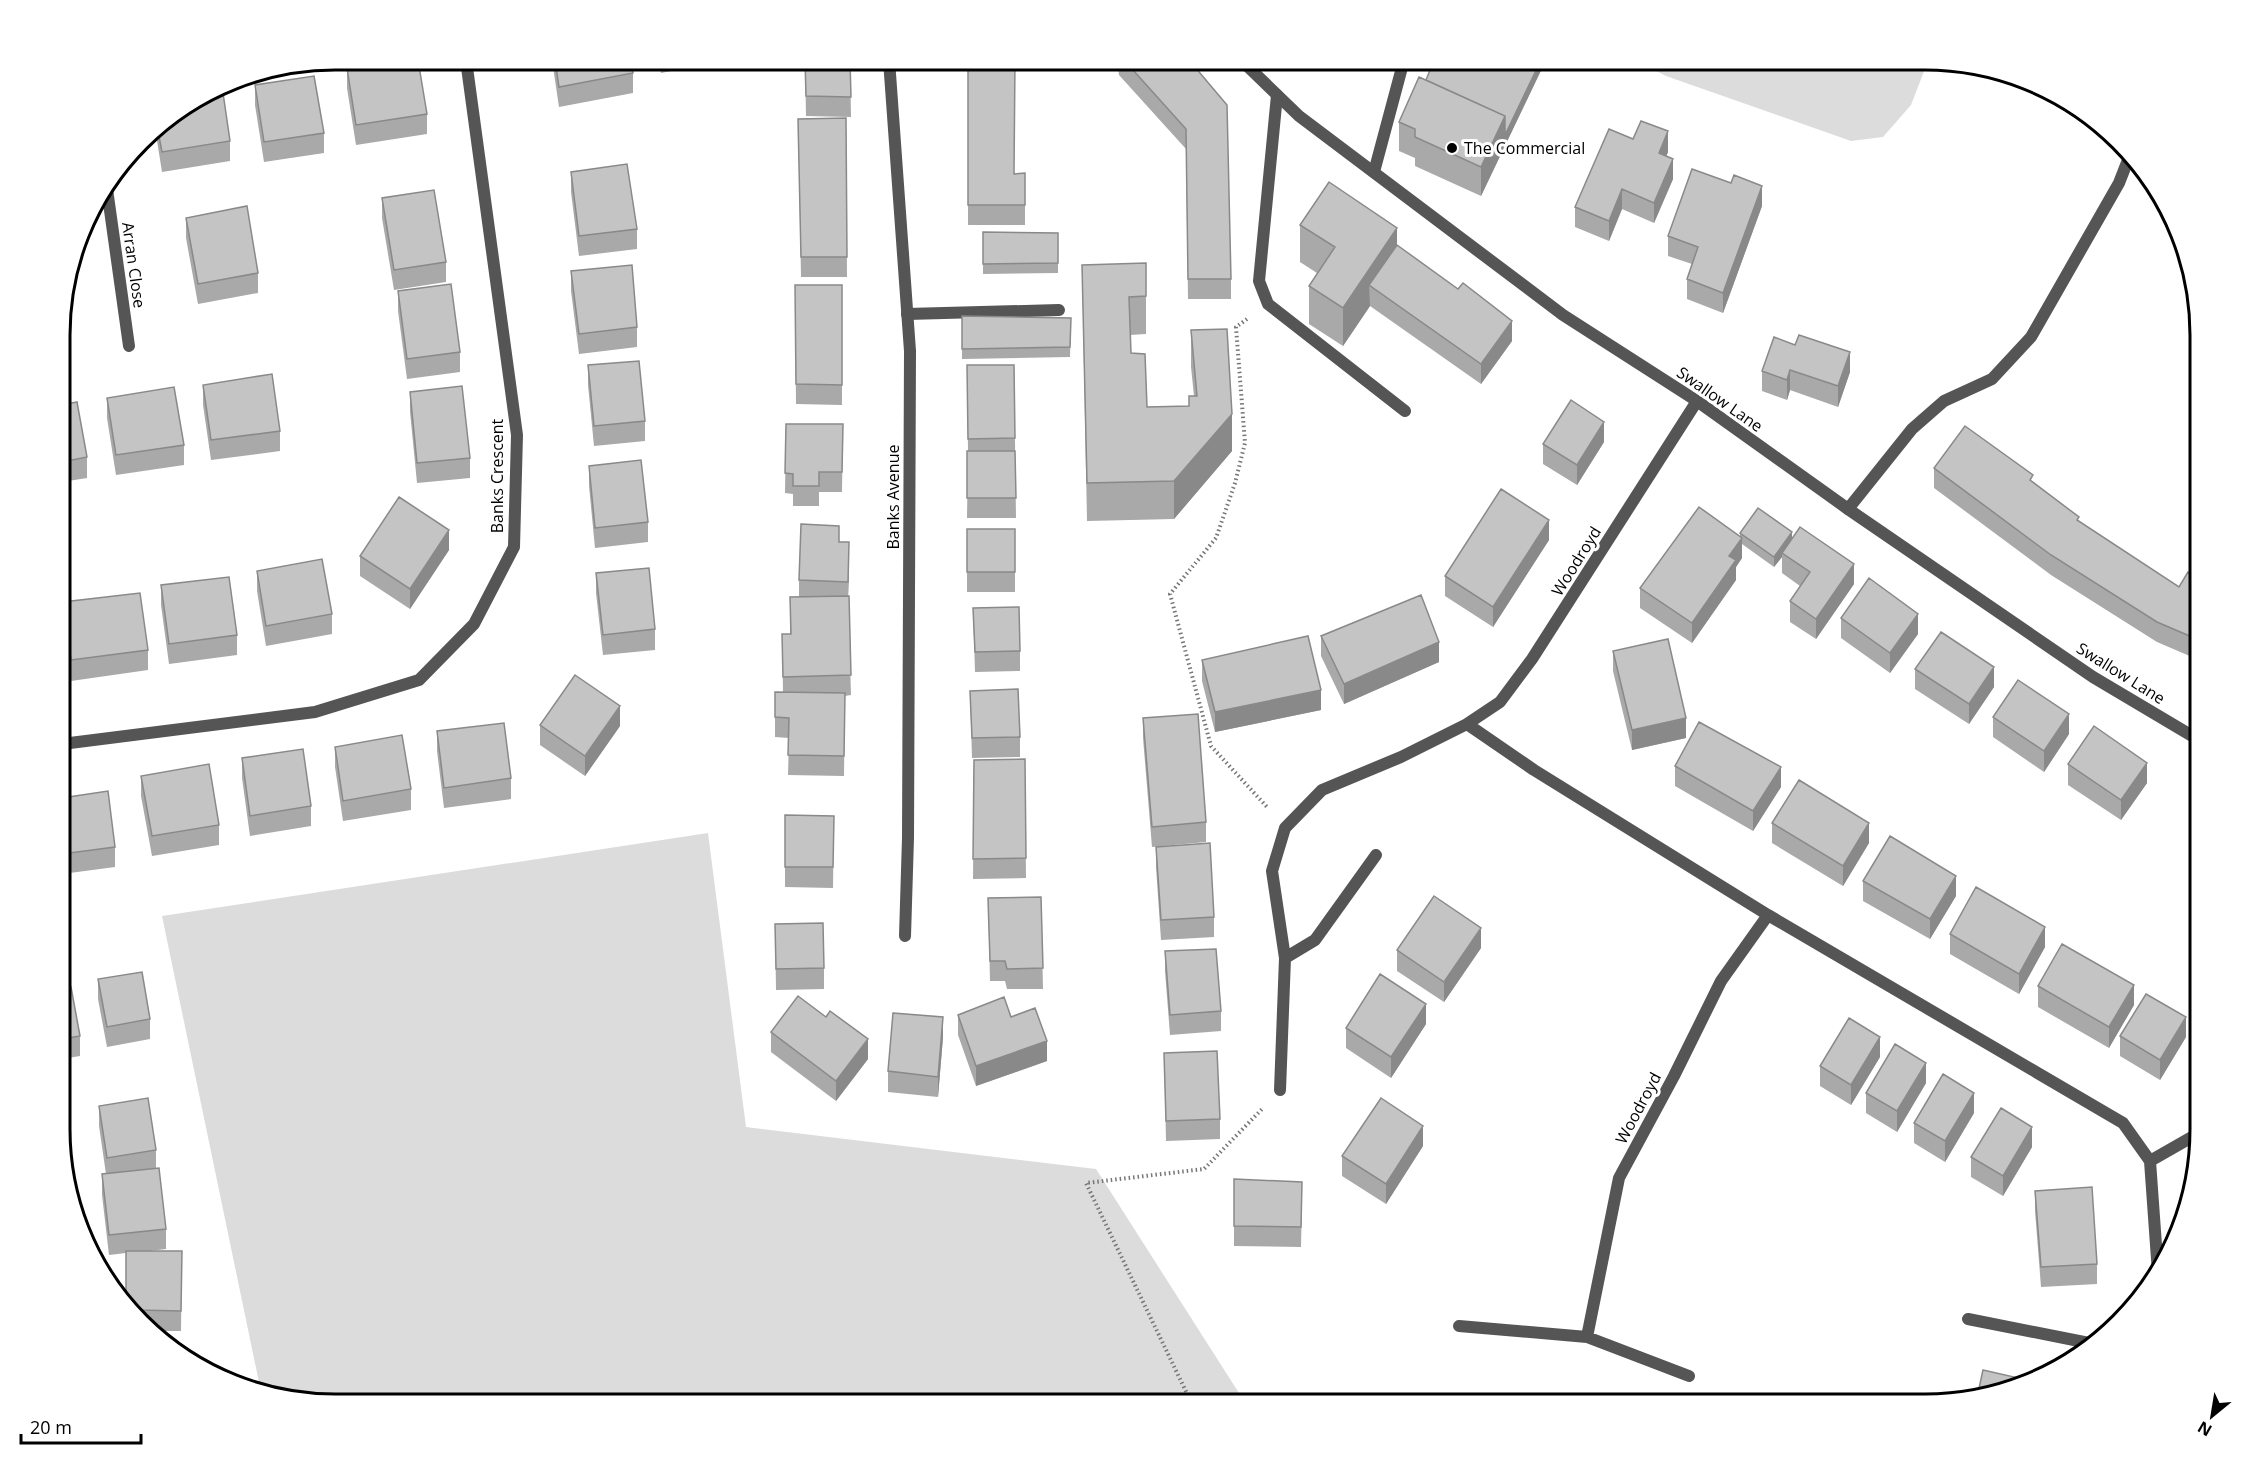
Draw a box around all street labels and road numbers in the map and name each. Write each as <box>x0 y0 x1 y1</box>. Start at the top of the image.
street label: Arran Close <box>117 221 151 309</box>
street label: Swallow Lane <box>1673 361 1767 437</box>
street label: Banks Crescent <box>486 418 508 533</box>
street label: Banks Avenue <box>882 445 904 549</box>
street label: Woodroyd <box>1546 522 1606 600</box>
street label: Swallow Lane <box>2073 637 2169 709</box>
street label: Woodroyd <box>1610 1068 1666 1148</box>

